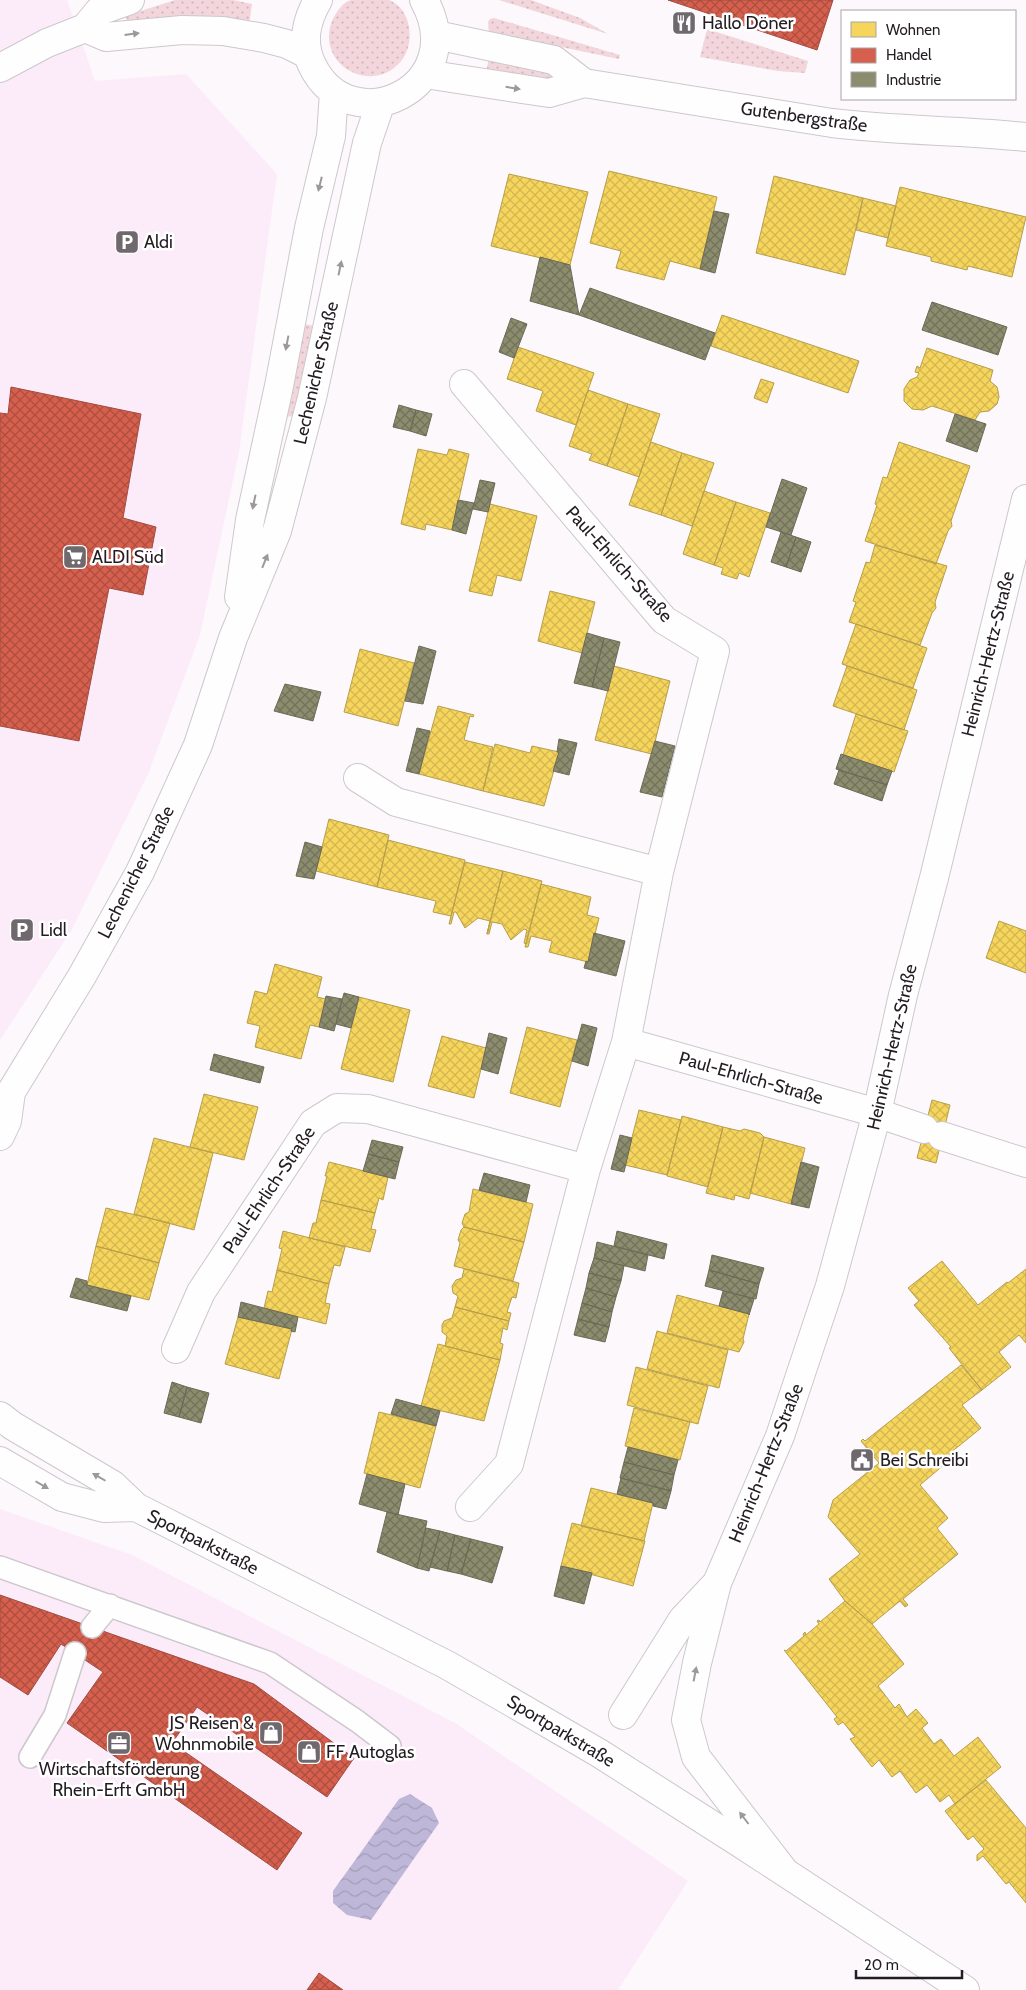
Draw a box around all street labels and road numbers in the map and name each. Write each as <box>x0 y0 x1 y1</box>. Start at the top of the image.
street label: Gutenbergstraße <box>739 97 869 137</box>
street label: Lechenicher Straße <box>289 299 343 447</box>
street label: Paul-Ehrlich-Straße <box>561 501 677 627</box>
street label: Heinrich-Hertz-Straße <box>957 569 1019 739</box>
street label: Lechenicher Straße <box>93 802 179 942</box>
street label: Heinrich-Hertz-Straße <box>862 962 922 1132</box>
street label: Paul-Ehrlich-Straße <box>676 1047 826 1109</box>
street label: Paul-Ehrlich-Straße <box>218 1122 320 1258</box>
street label: Heinrich-Hertz-Straße <box>724 1380 808 1546</box>
street label: Sportparkstraße <box>144 1505 262 1579</box>
street label: Sportparkstraße <box>503 1690 619 1772</box>

